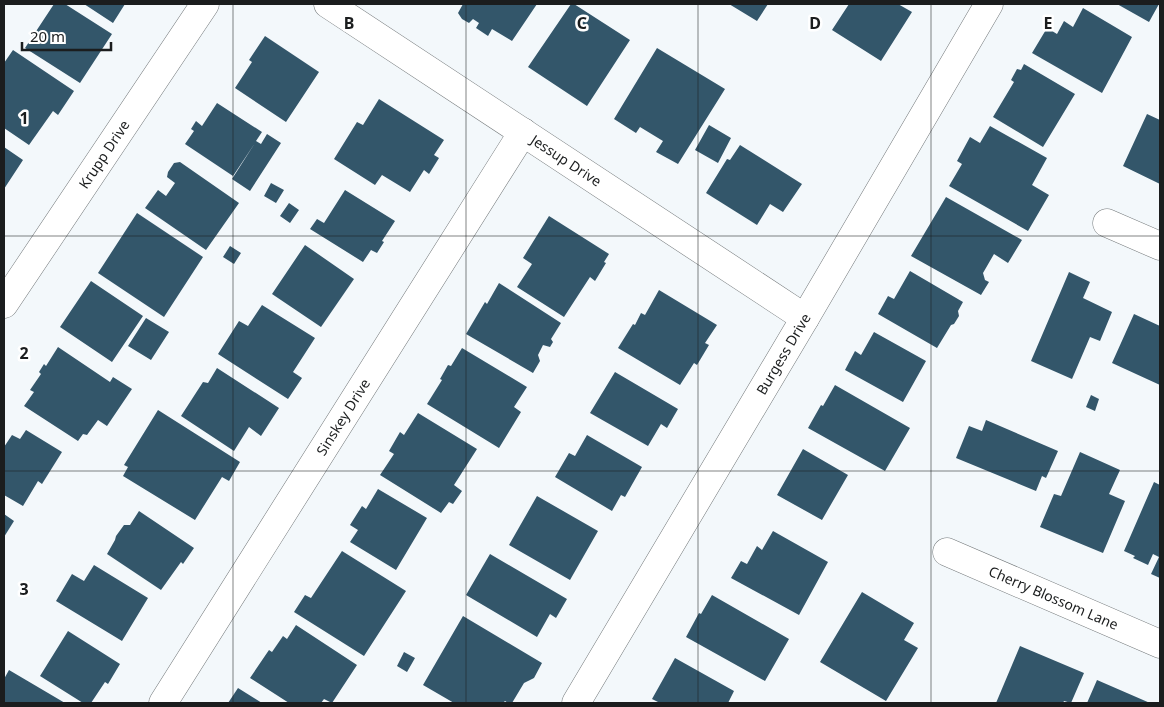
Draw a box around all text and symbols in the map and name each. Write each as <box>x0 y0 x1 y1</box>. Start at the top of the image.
text: B <box>344 12 354 34</box>
text: C <box>577 12 587 34</box>
text: D <box>809 12 821 34</box>
text: E <box>1044 12 1053 34</box>
scale bar <box>22 20 111 52</box>
text: 20 m <box>30 26 65 46</box>
text: 1 <box>19 107 29 129</box>
street label: Krupp Drive <box>74 116 134 192</box>
street label: Jessup Drive <box>526 129 605 190</box>
street label: Burgess Drive <box>752 309 815 398</box>
text: 2 <box>19 342 29 364</box>
street label: Sinskey Drive <box>312 375 374 459</box>
street label: Cherry Blossom Lane <box>986 561 1122 634</box>
text: 3 <box>19 578 29 600</box>

